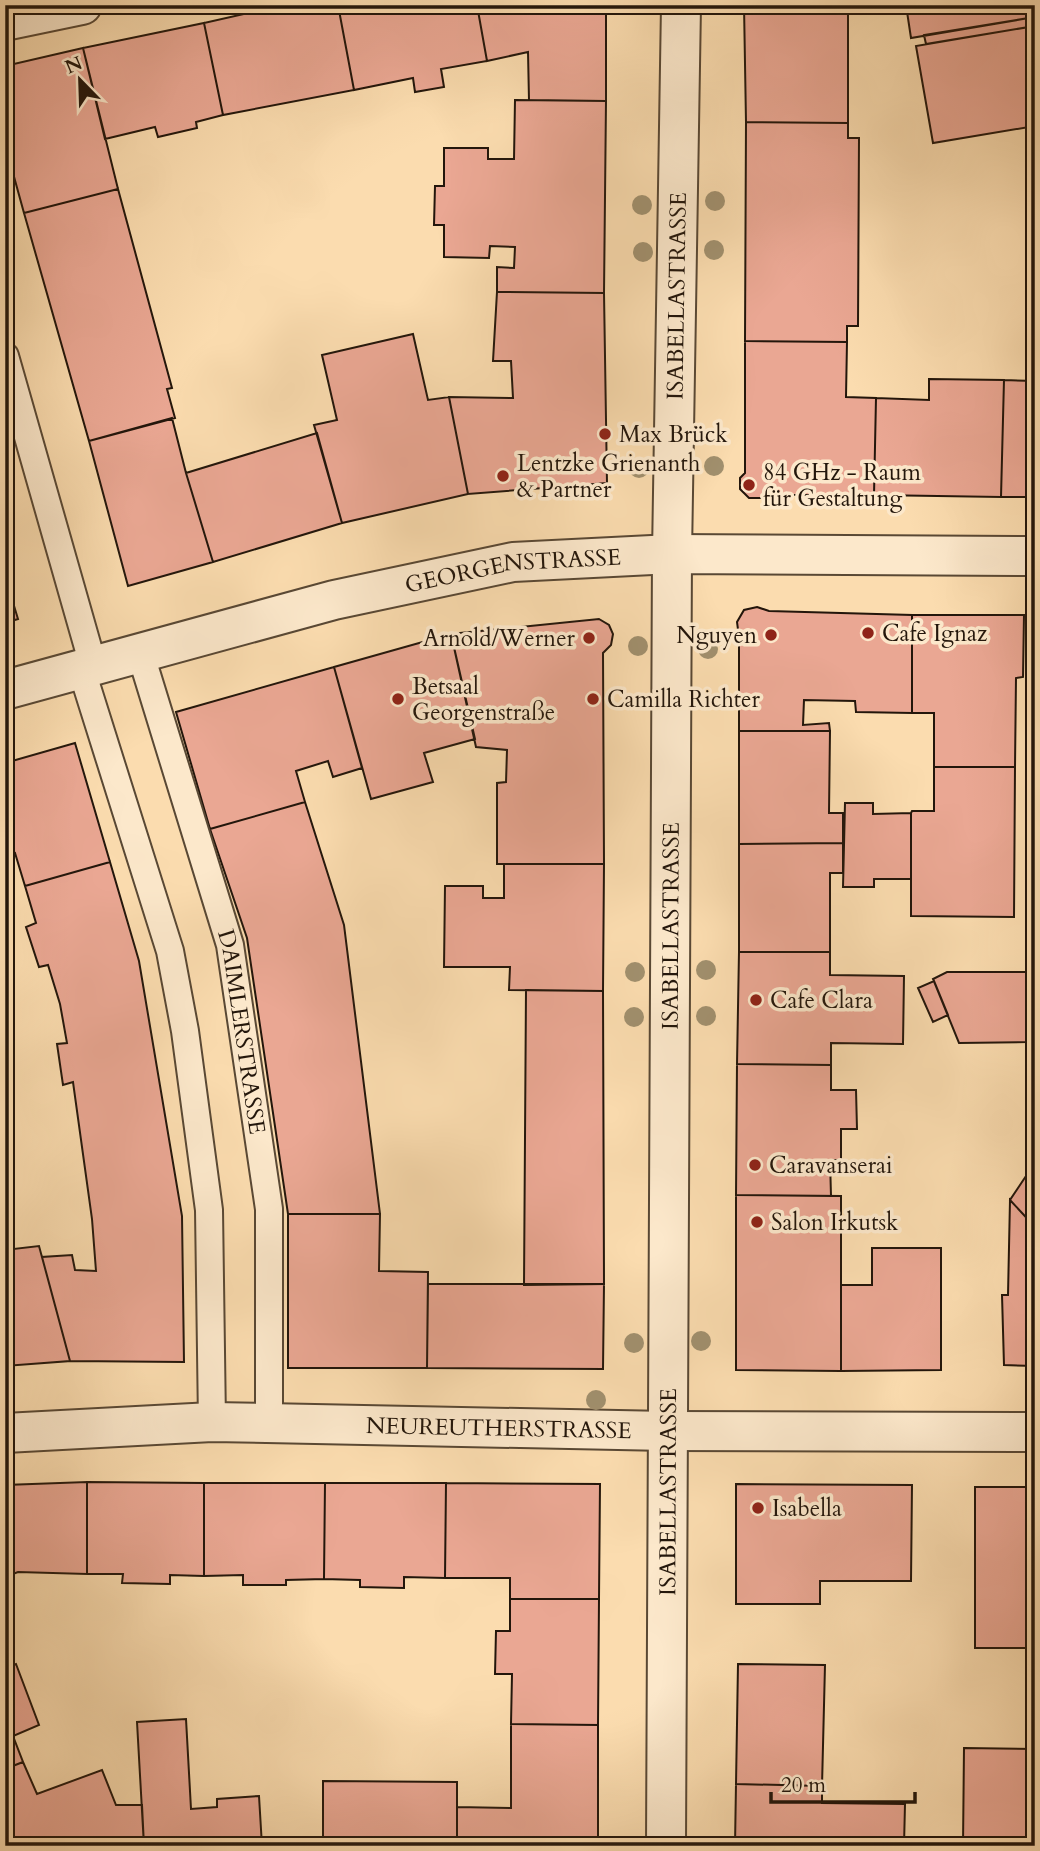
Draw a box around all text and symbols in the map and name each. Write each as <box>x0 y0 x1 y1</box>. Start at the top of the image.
north arrow <box>46 46 116 116</box>
text: N <box>61 50 87 80</box>
street label: ISABELLASTRASSE <box>659 192 693 400</box>
place label: Max Brück <box>619 419 728 450</box>
marker: Max Brück <box>597 426 613 442</box>
place label: Lentzke Grienanth & Partner <box>517 448 701 505</box>
place label: 84 GHz - Raum für Gestaltung <box>763 457 922 514</box>
marker: Lentzke Grienanth & Partner <box>495 468 511 484</box>
marker: 84 GHz - Raum für Gestaltung <box>741 477 757 493</box>
street label: GEORGENSTRASSE <box>402 541 622 600</box>
place label: Cafe Ignaz <box>882 618 987 649</box>
place label: Nguyen <box>676 620 757 651</box>
place label: Arnold/Werner <box>423 623 576 654</box>
marker: Cafe Ignaz <box>860 625 876 641</box>
marker: Nguyen <box>763 627 779 643</box>
marker: Arnold/Werner <box>581 630 597 646</box>
place label: Betsaal Georgenstraße <box>412 671 555 728</box>
place label: Camilla Richter <box>607 684 760 715</box>
marker: Betsaal Georgenstraße <box>390 691 406 707</box>
marker: Camilla Richter <box>585 691 601 707</box>
street label: ISABELLASTRASSE <box>654 822 686 1030</box>
street label: DAIMLERSTRASSE <box>211 925 273 1136</box>
place label: Cafe Clara <box>770 985 873 1016</box>
marker: Cafe Clara <box>748 992 764 1008</box>
place label: Caravanserai <box>769 1150 892 1181</box>
marker: Caravanserai <box>747 1157 763 1173</box>
place label: Salon Irkutsk <box>771 1207 899 1238</box>
marker: Salon Irkutsk <box>749 1214 765 1230</box>
street label: ISABELLASTRASSE <box>652 1388 684 1596</box>
street label: NEUREUTHERSTRASSE <box>365 1410 632 1446</box>
place label: Isabella <box>772 1493 842 1524</box>
marker: Isabella <box>750 1500 766 1516</box>
scale bar <box>771 1760 914 1804</box>
text: 20 m <box>781 1771 826 1800</box>

